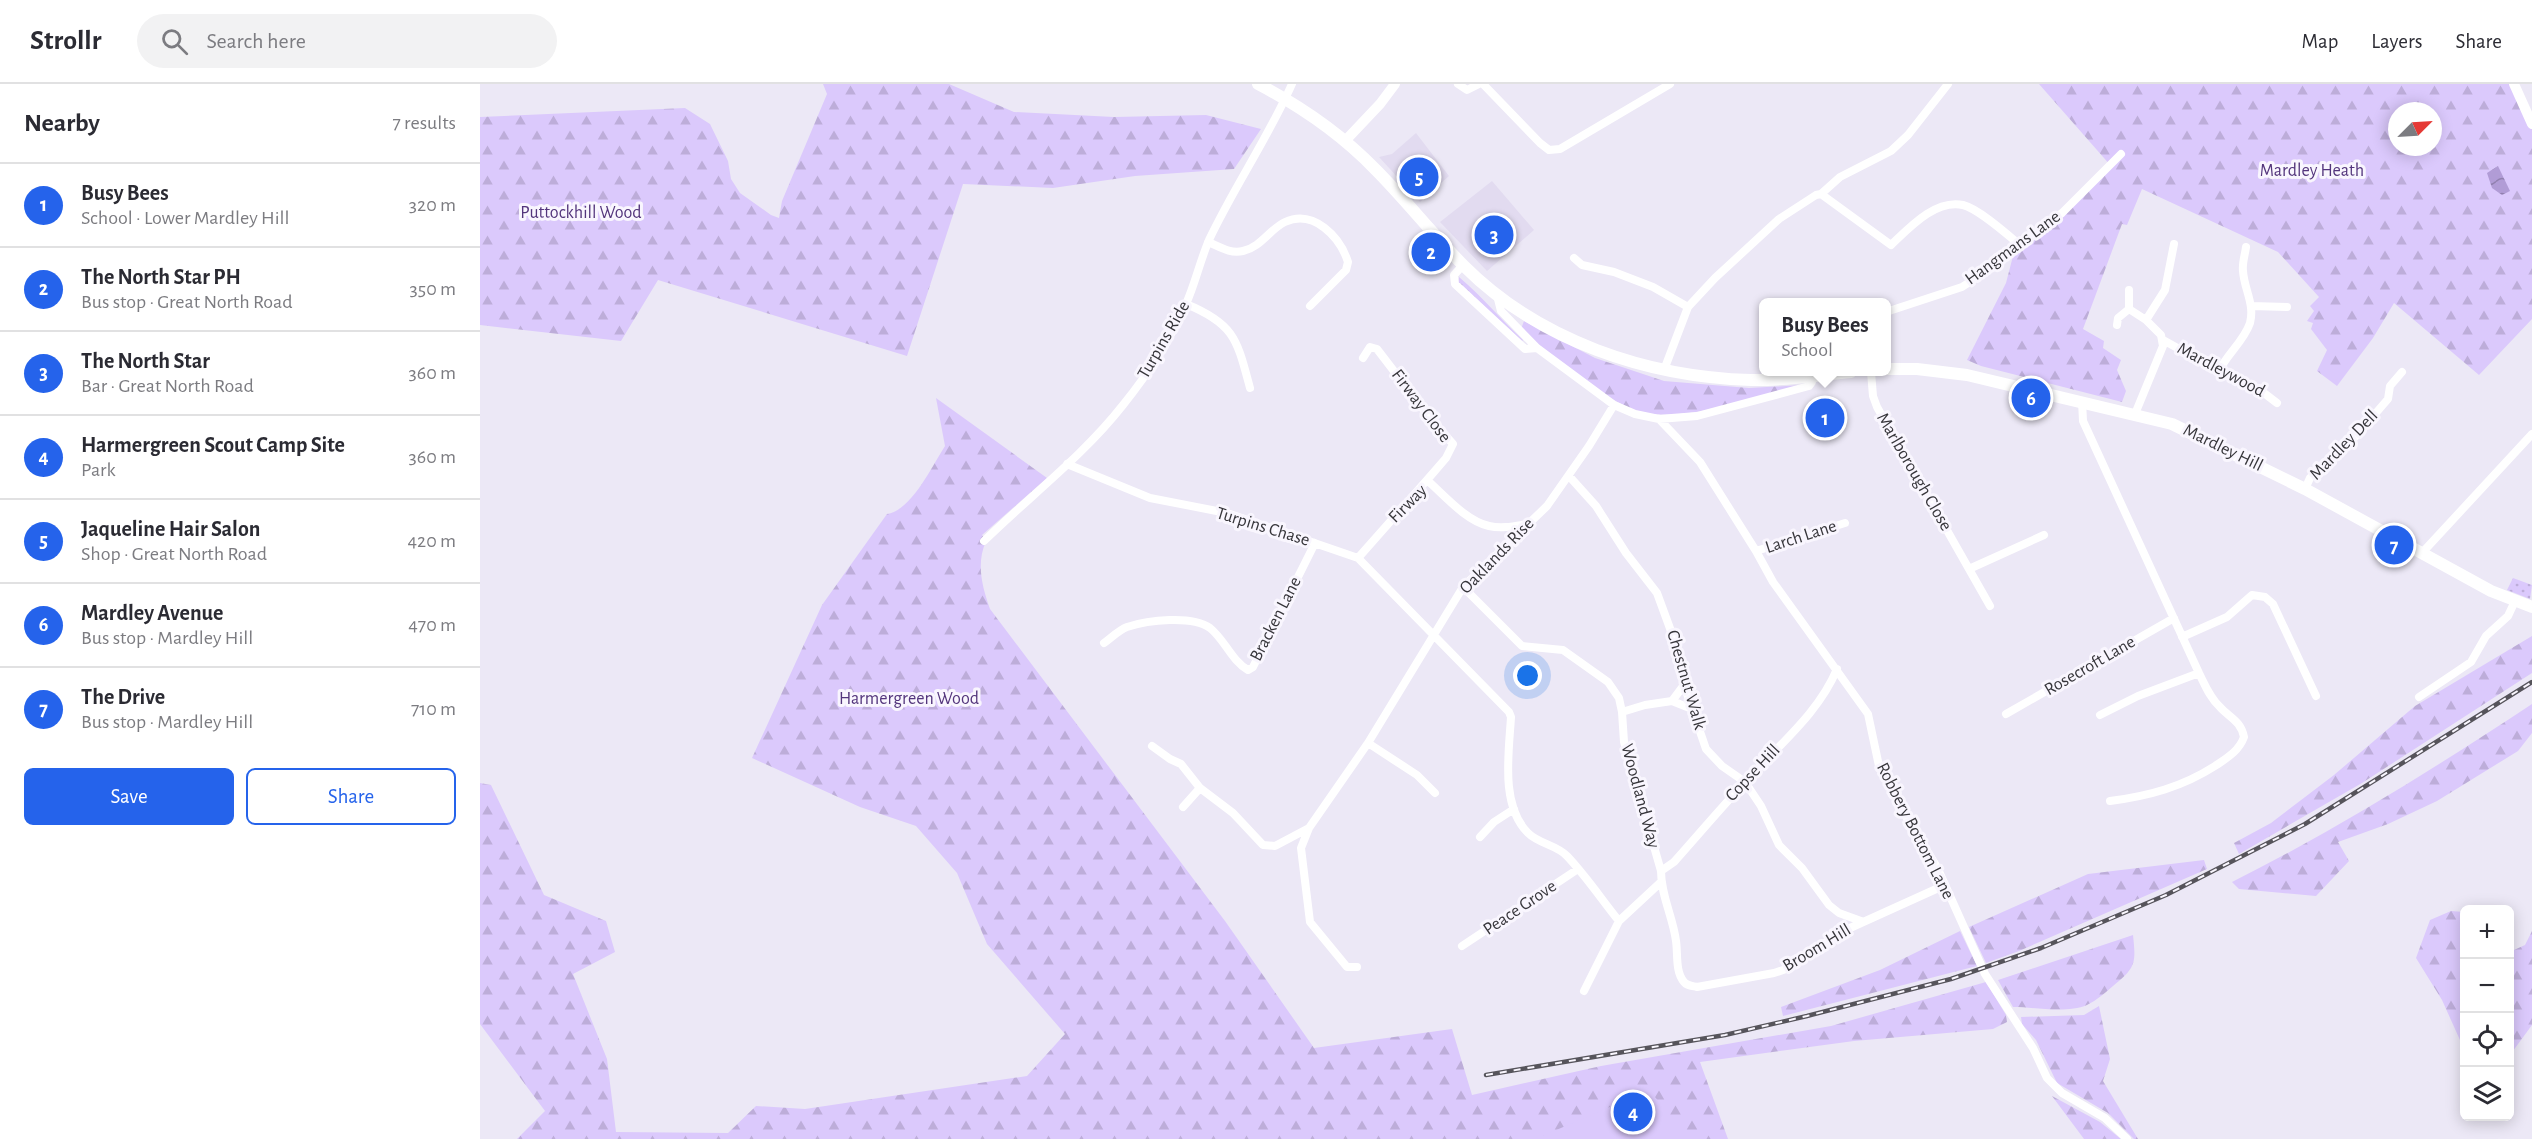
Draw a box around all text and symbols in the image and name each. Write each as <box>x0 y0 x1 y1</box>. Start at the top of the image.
search box <box>137 14 557 68</box>
icon: search <box>158 25 191 58</box>
text: Strollr <box>30 27 101 55</box>
text: Search here <box>206 30 306 52</box>
text: Map <box>2302 31 2338 52</box>
text: Layers <box>2371 31 2422 52</box>
text: Share <box>2455 31 2502 52</box>
north arrow <box>2388 102 2442 156</box>
text: Nearby <box>24 110 100 136</box>
text: 7 results <box>392 113 456 133</box>
pin: 5 <box>1400 154 1438 200</box>
park label: Mardley Heath <box>2260 162 2364 180</box>
text: Busy Bees <box>81 182 169 204</box>
text: 1 <box>40 195 47 215</box>
text: 320 m <box>409 195 456 215</box>
park label: Puttockhill Wood <box>520 204 642 222</box>
text: School · Lower Mardley Hill <box>81 208 289 228</box>
street label: Hangmans Lane <box>1962 208 2064 288</box>
pin: 3 <box>1474 212 1514 258</box>
pin: 2 <box>1412 230 1450 274</box>
text: The North Star PH <box>81 266 241 288</box>
text: 2 <box>39 279 48 299</box>
text: 350 m <box>410 279 456 299</box>
text: Bus stop · Great North Road <box>81 292 293 312</box>
street label: Turpins Ride <box>1135 298 1193 382</box>
popup <box>1759 298 1891 376</box>
text: Busy Bees <box>1781 314 1869 336</box>
street label: Mardleywood <box>2174 339 2268 401</box>
text: School <box>1781 340 1833 360</box>
text: The North Star <box>81 350 210 372</box>
text: 3 <box>39 363 48 383</box>
text: 360 m <box>409 363 456 383</box>
street label: Firway Close <box>1388 366 1454 446</box>
text: Bar · Great North Road <box>81 376 254 396</box>
pin: 6 <box>2012 376 2050 420</box>
pin: 1 <box>1806 396 1844 440</box>
street label: Mardley Dell <box>2306 407 2382 483</box>
street label: Marlborough Close <box>1873 410 1955 534</box>
street label: Mardley Hill <box>2180 421 2266 475</box>
text: Harmergreen Scout Camp Site <box>81 434 345 456</box>
text: 4 <box>38 447 49 467</box>
text: 360 m <box>409 447 456 467</box>
text: Park <box>81 460 116 480</box>
street label: Firway <box>1385 481 1431 527</box>
street label: Turpins Chase <box>1214 504 1312 550</box>
street label: Oaklands Rise <box>1456 514 1538 598</box>
street label: Larch Lane <box>1763 517 1839 557</box>
text: Jaqueline Hair Salon <box>81 518 260 540</box>
pin: 7 <box>2374 522 2414 568</box>
text: 5 <box>39 531 48 551</box>
text: 420 m <box>407 531 456 551</box>
text: Shop · Great North Road <box>81 544 267 564</box>
street label: Bracken Lane <box>1247 574 1305 664</box>
text: Mardley Avenue <box>81 602 223 624</box>
text: 6 <box>39 615 48 635</box>
text: 470 m <box>408 615 456 635</box>
text: Bus stop · Mardley Hill <box>81 628 253 648</box>
street label: Chestnut Walk <box>1663 628 1709 733</box>
street label: Rosecroft Lane <box>2041 633 2139 699</box>
your location <box>1513 661 1542 690</box>
text: The Drive <box>81 686 165 708</box>
park label: Harmergreen Wood <box>839 690 979 708</box>
text: 7 <box>39 699 48 719</box>
text: 710 m <box>411 699 456 719</box>
text: Bus stop · Mardley Hill <box>81 712 253 732</box>
street label: Copse Hill <box>1722 741 1784 805</box>
street label: Woodland Way <box>1617 742 1663 850</box>
street label: Robbery Bottom Lane <box>1873 760 1957 902</box>
button: Save <box>24 768 234 825</box>
button: Share <box>246 768 456 825</box>
street label: Peace Grove <box>1480 877 1560 939</box>
map controls <box>2460 905 2514 1121</box>
button: + <box>2460 905 2514 959</box>
street label: Broom Hill <box>1780 921 1854 975</box>
button: − <box>2460 959 2514 1013</box>
button: locate <box>2460 1013 2514 1067</box>
button: layers <box>2460 1067 2514 1121</box>
pin: 4 <box>1614 1090 1652 1134</box>

